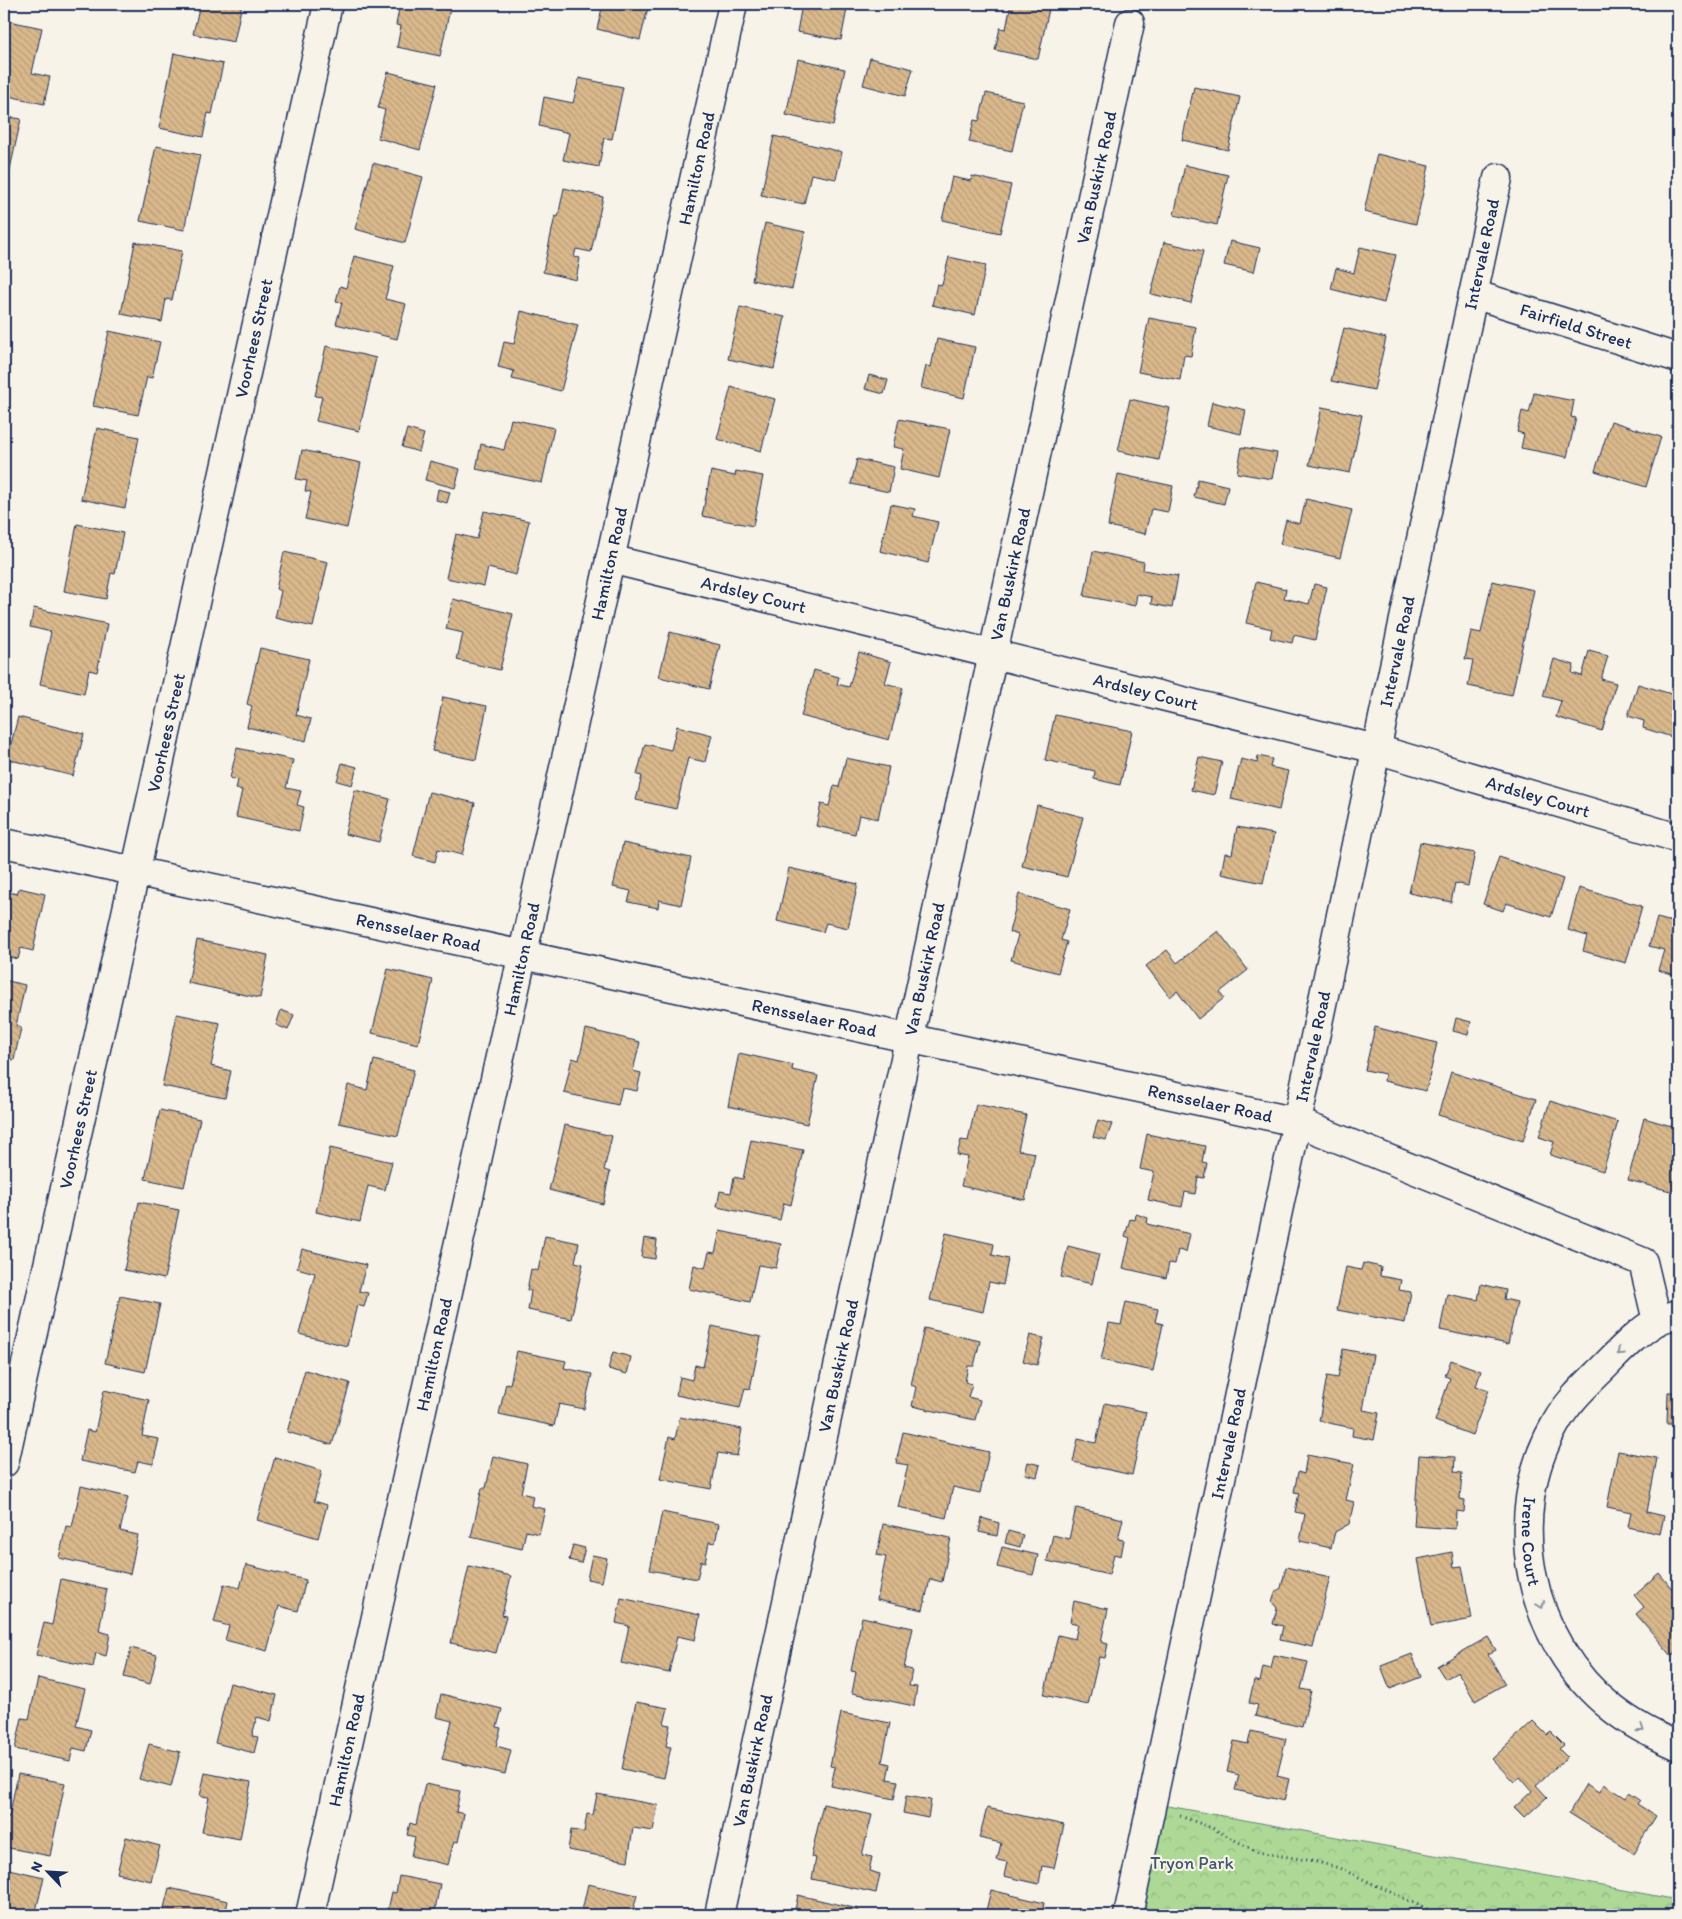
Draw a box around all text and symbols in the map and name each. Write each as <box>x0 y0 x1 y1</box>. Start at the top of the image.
street label: Hamilton Road <box>673 109 720 227</box>
street label: Van Buskirk Road <box>1071 109 1122 246</box>
street label: Intervale Road <box>1459 196 1504 312</box>
street label: Voorhees Street <box>230 276 278 400</box>
street label: Fairfield Street <box>1517 298 1635 354</box>
street label: Hamilton Road <box>586 505 632 622</box>
street label: Van Buskirk Road <box>985 505 1035 643</box>
street label: Ardsley Court <box>699 571 809 618</box>
street label: Intervale Road <box>1375 594 1420 709</box>
street label: Ardsley Court <box>1091 668 1201 716</box>
street label: Voorhees Street <box>142 671 190 795</box>
street label: Ardsley Court <box>1483 771 1593 822</box>
street label: Hamilton Road <box>498 900 545 1018</box>
street label: Van Buskirk Road <box>899 900 950 1038</box>
street label: Rensselaer Road <box>354 908 483 957</box>
street label: Intervale Road <box>1290 989 1336 1104</box>
street label: Rensselaer Road <box>750 994 879 1042</box>
street label: Voorhees Street <box>54 1067 102 1191</box>
street label: Rensselaer Road <box>1146 1079 1275 1127</box>
street label: Hamilton Road <box>411 1296 457 1413</box>
street label: Van Buskirk Road <box>813 1297 863 1434</box>
one-way arrow <box>1616 1346 1625 1355</box>
street label: Intervale Road <box>1206 1386 1251 1501</box>
street label: Irene Court <box>1517 1496 1545 1588</box>
one-way arrow <box>1535 1600 1545 1609</box>
street label: Hamilton Road <box>323 1691 370 1809</box>
street label: Van Buskirk Road <box>727 1692 778 1829</box>
one-way arrow <box>1636 1722 1645 1732</box>
north arrow <box>22 1846 72 1896</box>
park label: Tryon Park <box>1150 1852 1234 1874</box>
text: N <box>27 1859 46 1875</box>

